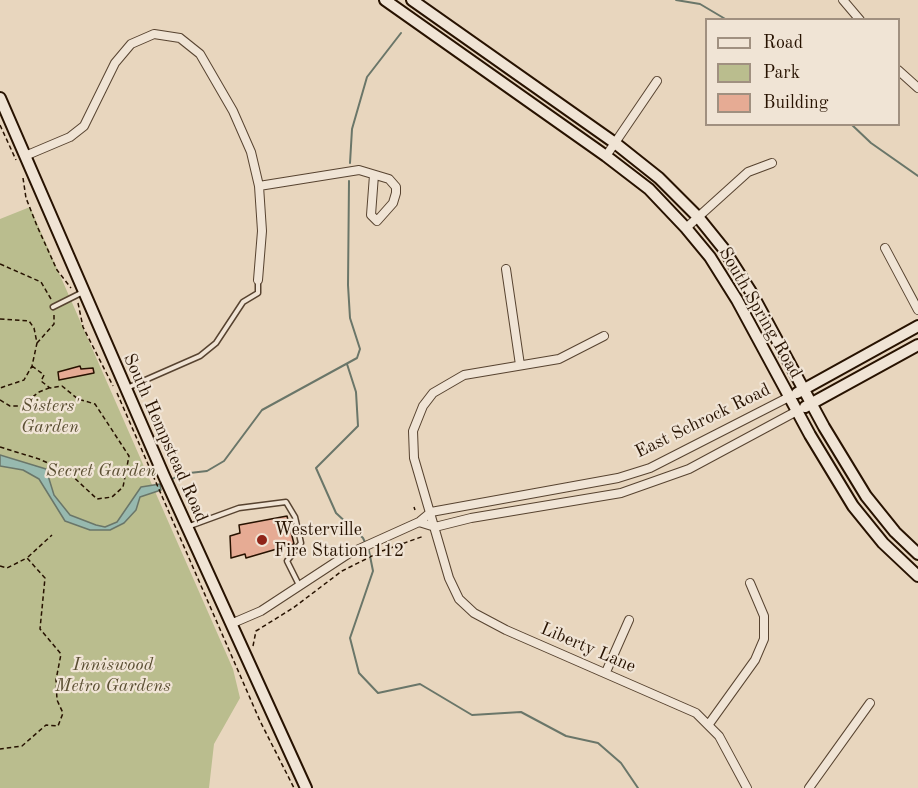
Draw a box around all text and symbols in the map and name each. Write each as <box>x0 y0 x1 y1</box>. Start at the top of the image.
legend <box>705 18 900 126</box>
text: Road <box>763 34 803 52</box>
text: Park <box>763 64 800 82</box>
text: Building <box>763 94 828 112</box>
street label: South Spring Road <box>714 243 806 383</box>
street label: South Hempstead Road <box>118 350 212 526</box>
street label: East Schrock Road <box>632 379 774 463</box>
park label: Sisters' Garden <box>21 395 79 438</box>
park label: Secret Garden <box>46 460 156 482</box>
place label: Westerville Fire Station 112 <box>274 519 404 562</box>
marker: Westerville Fire Station 112 <box>255 533 269 547</box>
street label: Liberty Lane <box>537 618 639 678</box>
park label: Inniswood Metro Gardens <box>55 654 171 696</box>

